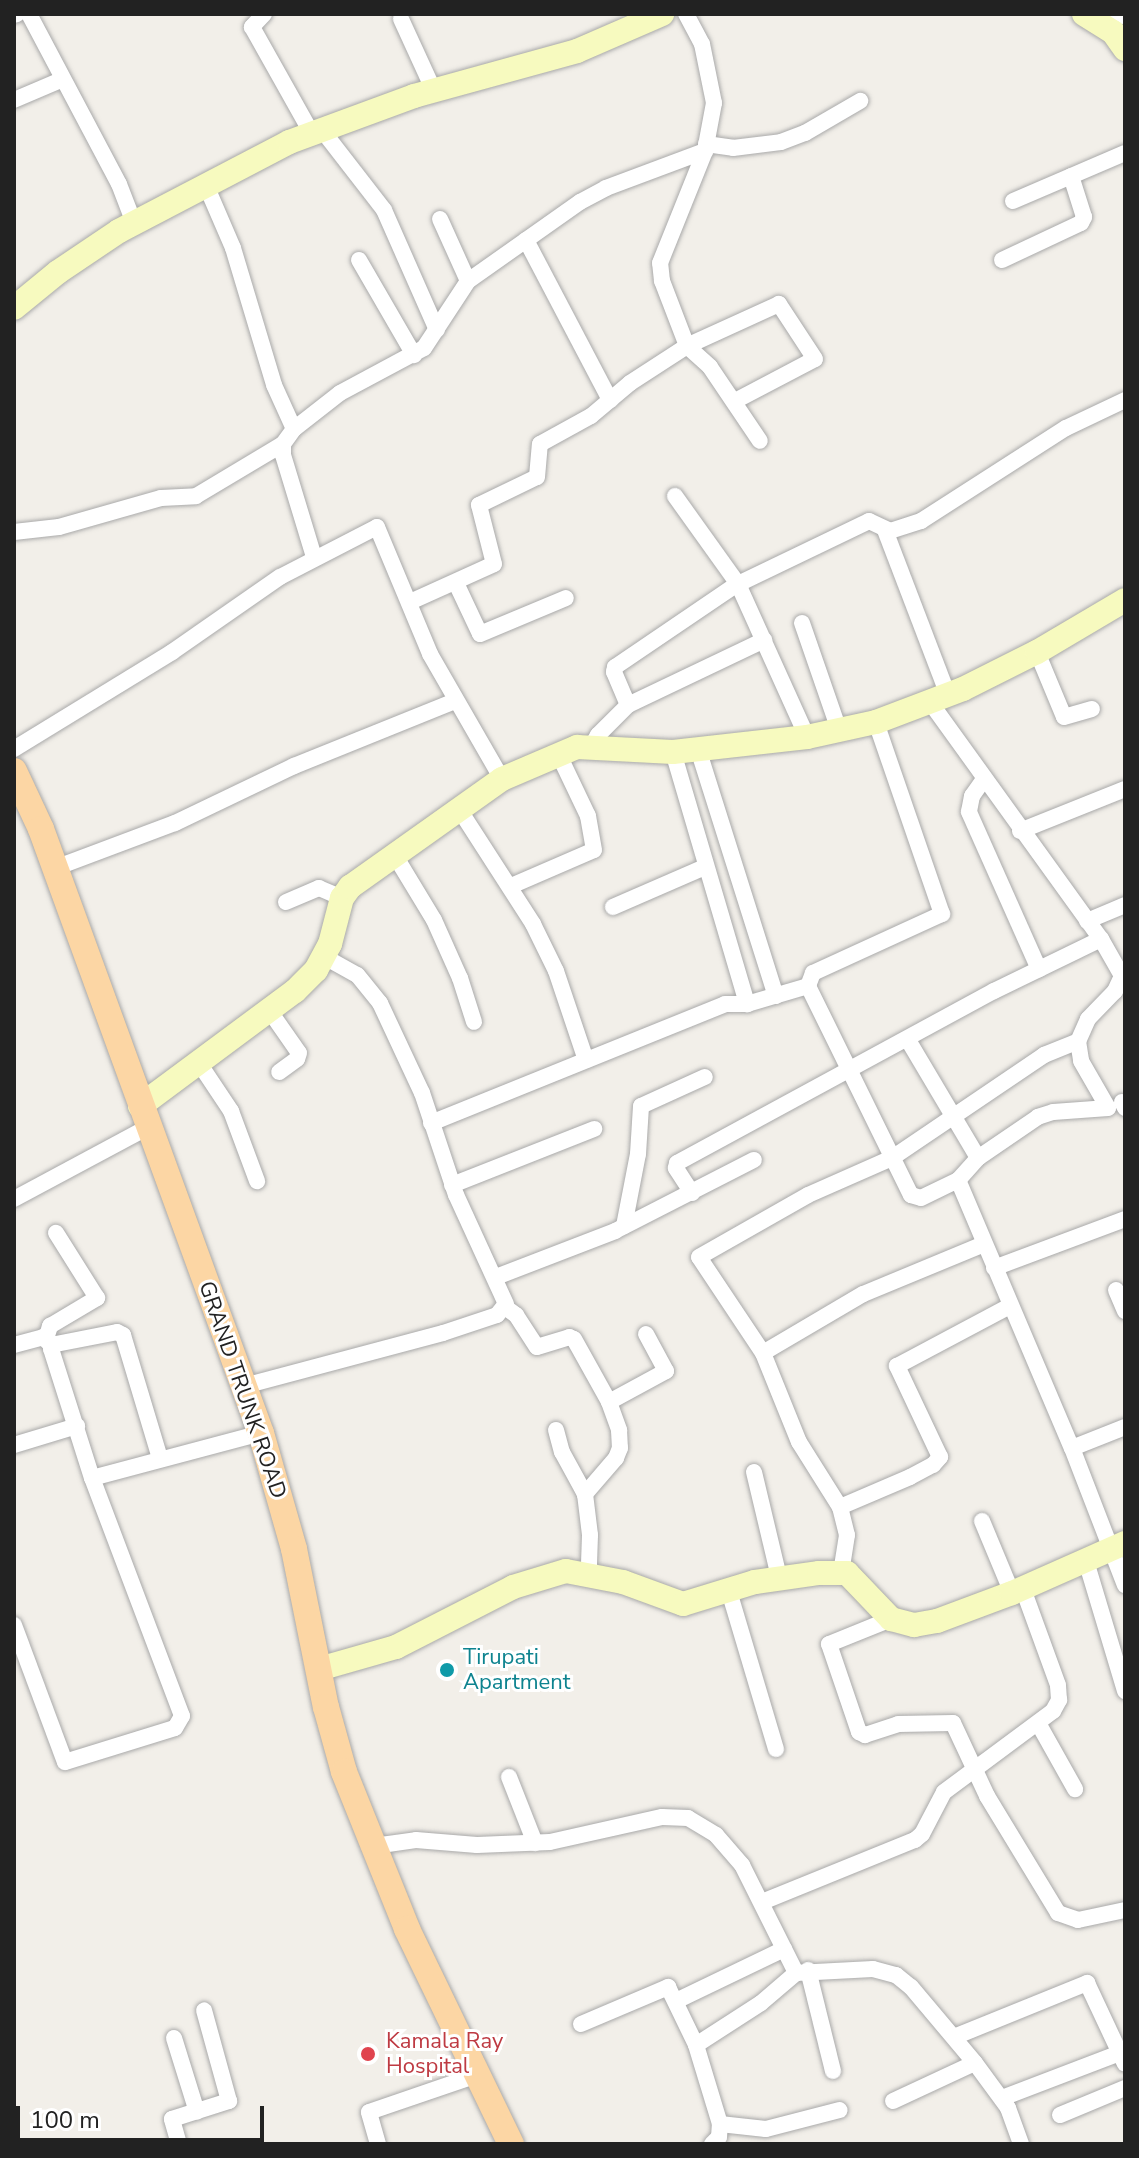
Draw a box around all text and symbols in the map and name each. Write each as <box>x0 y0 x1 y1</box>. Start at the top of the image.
street label: GRAND TRUNK ROAD <box>192 1278 292 1502</box>
place label: Tirupati Apartment <box>463 1644 570 1696</box>
marker: Tirupati Apartment <box>438 1661 456 1679</box>
place label: Kamala Ray Hospital <box>386 2028 503 2080</box>
marker: Kamala Ray Hospital <box>357 2043 379 2065</box>
scale bar <box>20 2090 268 2140</box>
text: 100 m <box>30 2104 100 2136</box>

